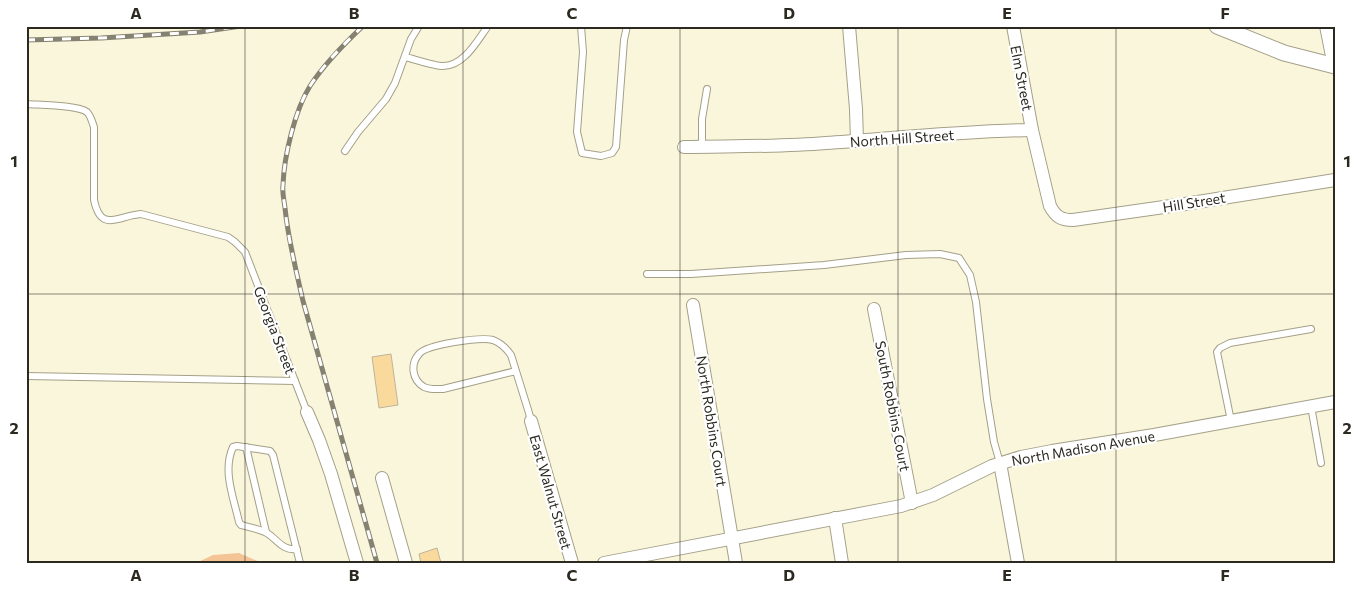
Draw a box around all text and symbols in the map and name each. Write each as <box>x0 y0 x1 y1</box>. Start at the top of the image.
text: A <box>130 3 142 22</box>
text: B <box>349 3 360 22</box>
text: C <box>567 3 578 22</box>
text: D <box>783 3 795 22</box>
text: E <box>1002 3 1012 22</box>
text: F <box>1220 3 1230 22</box>
street label: Elm Street <box>1007 44 1037 112</box>
street label: North Hill Street <box>849 126 955 150</box>
text: 1 <box>10 151 18 170</box>
text: 1 <box>1343 151 1351 170</box>
street label: Hill Street <box>1161 189 1227 215</box>
street label: Georgia Street <box>251 284 300 376</box>
street label: South Robbins Court <box>872 339 914 473</box>
street label: North Robbins Court <box>693 354 731 488</box>
text: 2 <box>9 418 19 437</box>
text: 2 <box>1342 418 1352 437</box>
street label: North Madison Avenue <box>1010 427 1156 469</box>
street label: East Walnut Street <box>526 433 576 552</box>
text: A <box>130 565 142 584</box>
text: B <box>349 565 360 584</box>
text: C <box>567 565 578 584</box>
text: D <box>783 565 795 584</box>
text: E <box>1002 565 1012 584</box>
text: F <box>1220 565 1230 584</box>

